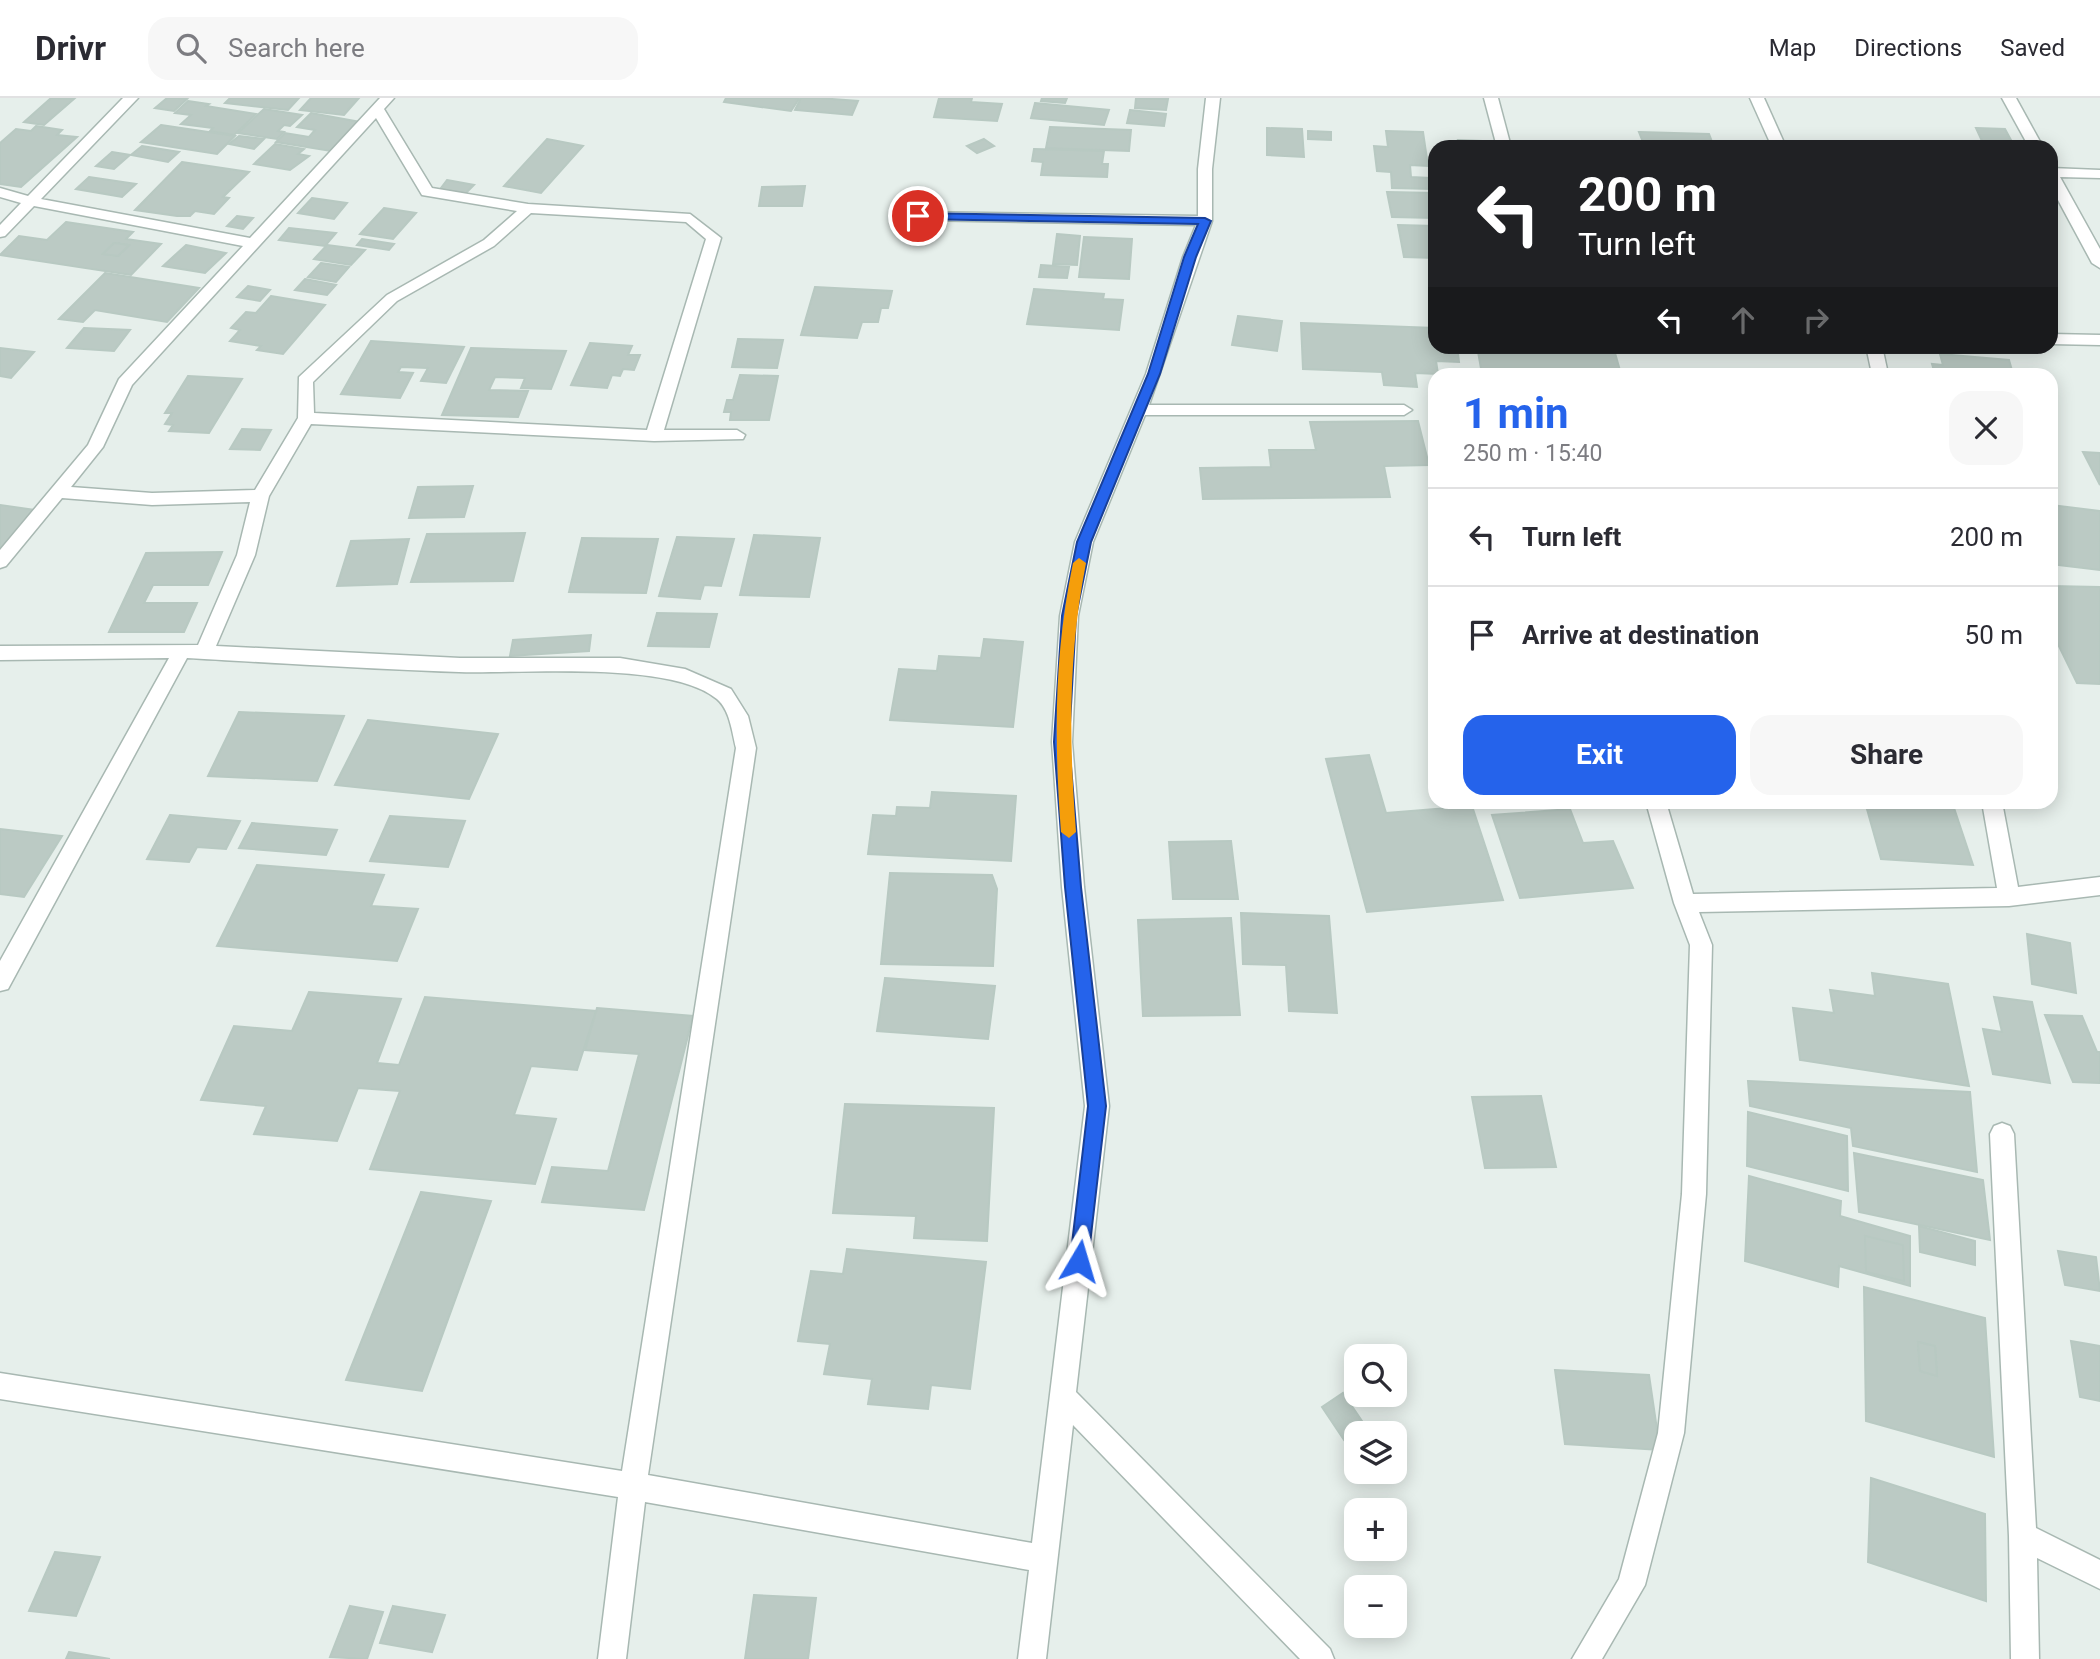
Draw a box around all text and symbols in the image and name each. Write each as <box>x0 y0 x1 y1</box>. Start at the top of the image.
search box <box>148 17 638 80</box>
text: Drivr <box>35 29 106 68</box>
icon: search <box>172 29 210 67</box>
text: Search here <box>228 33 365 63</box>
text: Map <box>1769 34 1816 62</box>
text: Directions <box>1854 34 1962 62</box>
text: Saved <box>2000 34 2065 62</box>
text: 200 m <box>1578 166 1717 223</box>
icon: left <box>1463 168 1554 259</box>
pin <box>888 186 948 246</box>
icon: arrive <box>899 197 937 235</box>
text: Turn left <box>1578 225 1696 263</box>
icon: left <box>1651 301 1689 339</box>
icon: ahead <box>1724 301 1762 339</box>
icon: right <box>1797 301 1835 339</box>
text: 1 min <box>1463 389 1569 438</box>
button: close <box>1949 391 2023 465</box>
text: 250 m · 15:40 <box>1463 440 1602 467</box>
icon: left <box>1463 518 1501 556</box>
text: Turn left <box>1522 522 1621 552</box>
text: 200 m <box>1950 522 2023 552</box>
icon: arrive <box>1463 616 1501 654</box>
text: Arrive at destination <box>1522 620 1759 650</box>
text: 50 m <box>1965 620 2023 650</box>
button: Exit <box>1463 715 1736 795</box>
button: Share <box>1750 715 2023 795</box>
position arrow <box>1042 1224 1116 1298</box>
map controls <box>1344 1344 1407 1638</box>
button: search <box>1344 1344 1407 1407</box>
button: layers <box>1344 1421 1407 1484</box>
button: + <box>1344 1498 1407 1561</box>
button: − <box>1344 1575 1407 1638</box>

